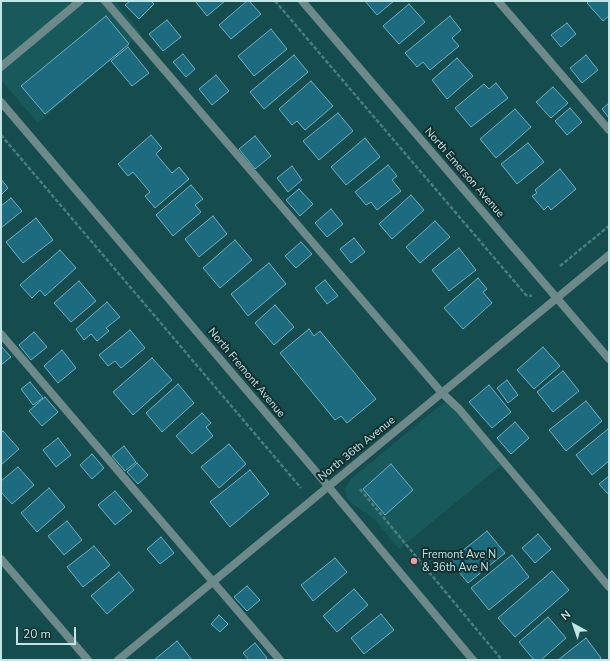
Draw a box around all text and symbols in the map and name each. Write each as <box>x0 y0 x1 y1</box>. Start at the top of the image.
street label: North Emerson Avenue <box>421 125 507 221</box>
street label: North Fremont Avenue <box>205 325 287 421</box>
street label: North 36th Avenue <box>316 414 398 484</box>
place label: Fremont Ave N & 36th Ave N <box>422 548 496 574</box>
marker: Fremont Ave N & 36th Ave N <box>409 556 419 566</box>
north arrow <box>554 605 594 645</box>
text: N <box>558 607 574 624</box>
scale bar <box>18 619 78 645</box>
text: 20 m <box>23 626 51 642</box>

